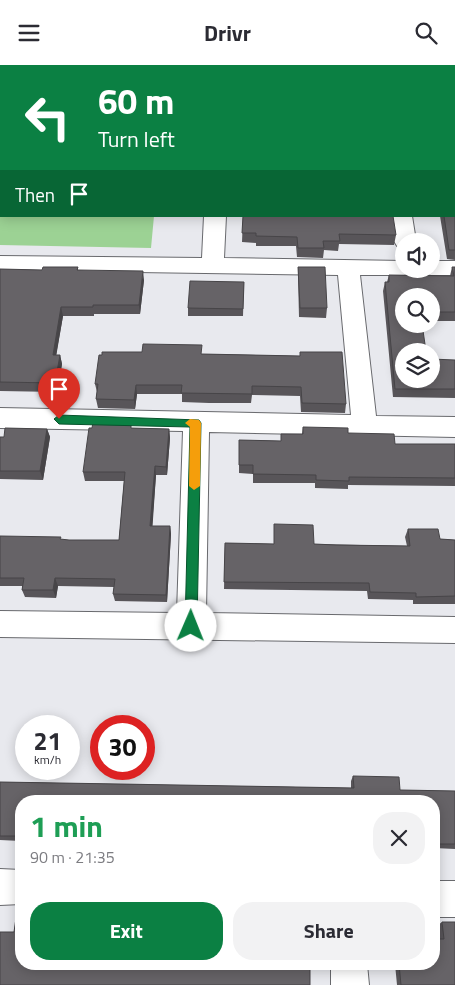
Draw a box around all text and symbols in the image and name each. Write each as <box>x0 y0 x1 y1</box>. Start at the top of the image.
text: Drivr <box>204 16 251 50</box>
icon: menu <box>15 19 43 47</box>
icon: search <box>412 19 440 47</box>
text: 60 m <box>98 74 174 128</box>
icon: left <box>15 85 80 150</box>
text: Turn left <box>98 122 175 156</box>
text: Then <box>15 180 55 209</box>
icon: arrive <box>65 180 93 208</box>
map controls <box>395 233 440 388</box>
button: sound <box>395 233 440 278</box>
button: search <box>395 288 440 333</box>
button: layers <box>395 343 440 388</box>
pin <box>38 368 80 419</box>
icon: arrive <box>45 375 73 403</box>
position arrow <box>164 599 216 651</box>
speed limit sign: 30 <box>90 715 155 780</box>
text: 21 <box>33 722 62 760</box>
text: km/h <box>34 750 61 769</box>
text: 1 min <box>30 803 103 849</box>
button: close <box>373 812 425 864</box>
text: 90 m · 21:35 <box>30 845 115 869</box>
button: Exit <box>30 902 223 960</box>
button: Share <box>233 902 425 960</box>

